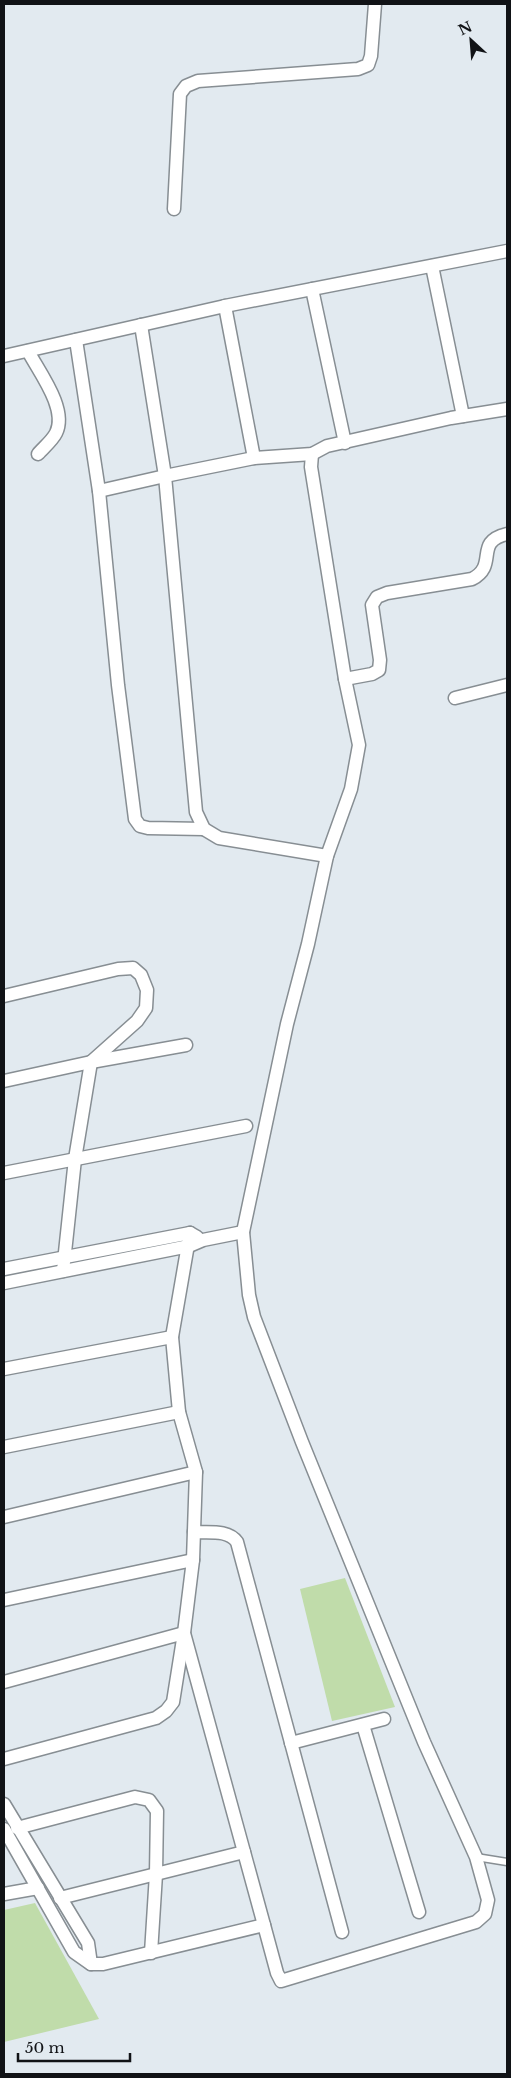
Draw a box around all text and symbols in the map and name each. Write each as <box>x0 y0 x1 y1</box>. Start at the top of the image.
north arrow <box>446 15 496 65</box>
text: N <box>455 17 475 39</box>
scale bar <box>18 2030 130 2062</box>
text: 50 m <box>25 2038 65 2057</box>

